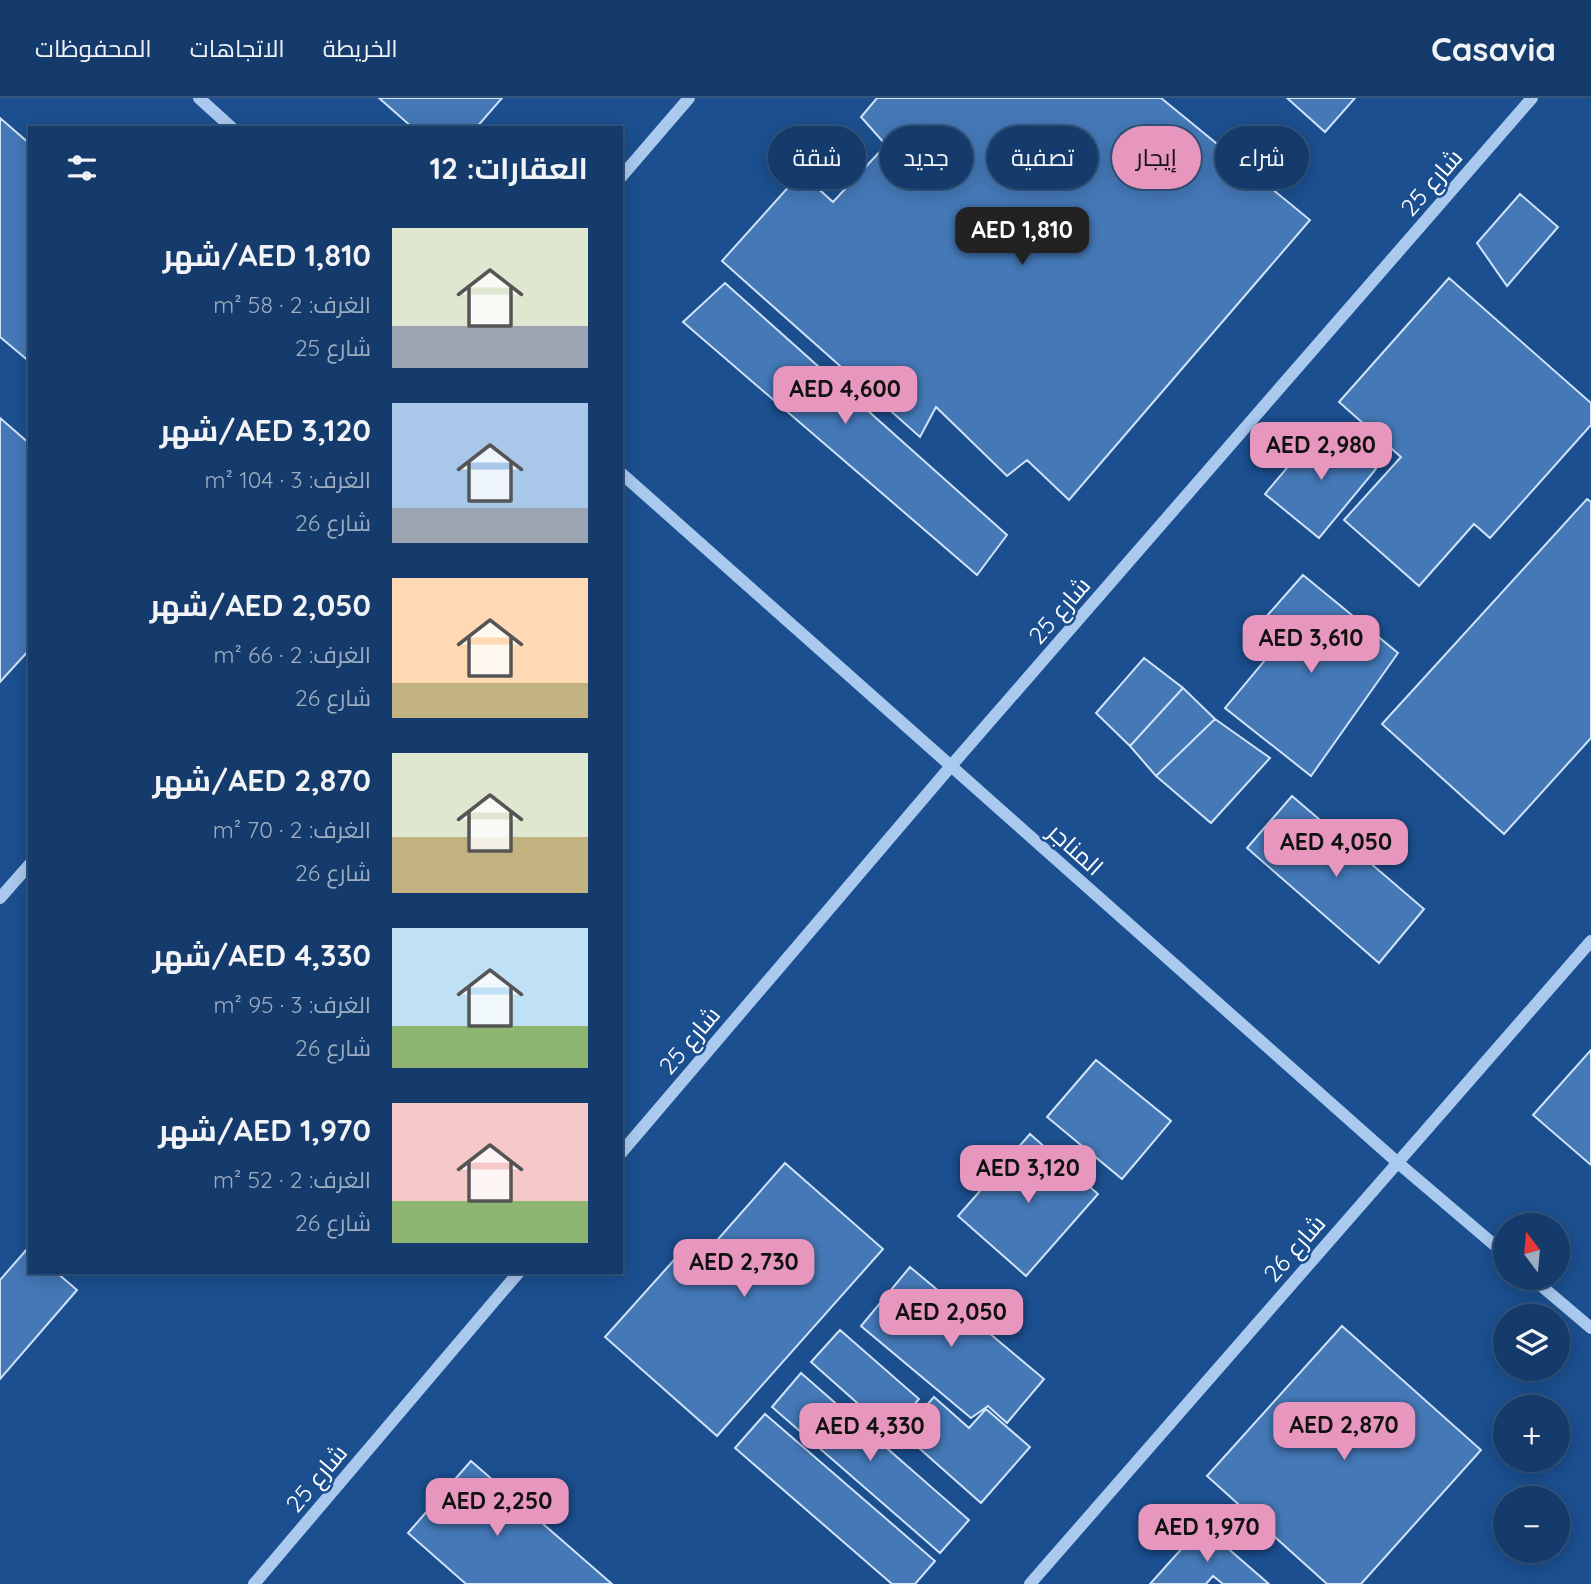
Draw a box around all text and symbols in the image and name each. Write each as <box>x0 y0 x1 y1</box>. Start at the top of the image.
text: Casavia <box>1431 28 1556 69</box>
text: المحفوظات <box>35 33 152 63</box>
text: الاتجاهات <box>190 33 285 63</box>
text: الخريطة <box>323 33 398 63</box>
chip: شقة <box>768 126 866 189</box>
chip: جديد <box>880 126 973 189</box>
chip: تصفية <box>987 126 1098 189</box>
chip: إيجار <box>1112 126 1201 189</box>
chip: شراء <box>1215 126 1309 189</box>
street label: شارع 25 <box>1394 142 1470 223</box>
icon: filters <box>63 149 101 187</box>
text: العقارات: 12 <box>429 149 588 187</box>
pin: AED 1,810 <box>942 208 1102 267</box>
text: AED 1,810 <box>971 215 1073 244</box>
text: AED 1,810/شهر <box>163 236 371 274</box>
icon: home <box>448 256 532 340</box>
text: الغرف: 2 · 58 m² <box>213 290 371 319</box>
text: شارع 25 <box>295 333 371 362</box>
pin: AED 4,600 <box>765 366 925 426</box>
text: AED 4,600 <box>789 374 901 403</box>
text: AED 3,120/شهر <box>160 411 371 449</box>
pin: AED 2,980 <box>1241 422 1401 482</box>
text: AED 2,980 <box>1266 430 1376 459</box>
icon: home <box>448 431 532 515</box>
text: الغرف: 3 · 104 m² <box>205 465 371 494</box>
text: شارع 26 <box>295 508 371 537</box>
street label: شارع 25 <box>1022 570 1098 651</box>
text: AED 2,050/شهر <box>150 586 371 624</box>
icon: home <box>448 606 532 690</box>
pin: AED 3,610 <box>1231 616 1391 675</box>
text: AED 3,610 <box>1259 623 1363 652</box>
text: الغرف: 2 · 66 m² <box>214 640 371 669</box>
text: شارع 26 <box>295 683 371 712</box>
text: AED 2,870/شهر <box>152 761 371 799</box>
icon: home <box>448 781 532 865</box>
text: الغرف: 2 · 70 m² <box>213 815 371 844</box>
street label: المناجر <box>1041 815 1110 882</box>
pin: AED 4,050 <box>1256 820 1416 879</box>
text: AED 4,050 <box>1280 827 1392 856</box>
text: شارع 26 <box>295 858 371 887</box>
text: AED 4,330/شهر <box>153 936 371 974</box>
icon: home <box>448 956 532 1040</box>
text: الغرف: 3 · 95 m² <box>214 990 371 1019</box>
street label: شارع 25 <box>652 1000 728 1081</box>
text: شارع 26 <box>295 1033 371 1062</box>
text: AED 1,970/شهر <box>158 1111 371 1149</box>
icon: home <box>448 1131 532 1215</box>
pin: AED 3,120 <box>948 1146 1108 1205</box>
text: AED 3,120 <box>976 1153 1080 1182</box>
text: الغرف: 2 · 52 m² <box>213 1165 371 1194</box>
text: شارع 26 <box>295 1208 371 1237</box>
street label: شارع 26 <box>1257 1208 1333 1289</box>
north arrow <box>1493 1213 1570 1290</box>
map controls <box>1493 1213 1570 1563</box>
pin: AED 2,730 <box>664 1240 824 1299</box>
text: AED 2,730 <box>689 1247 799 1276</box>
pin: AED 2,050 <box>871 1290 1031 1349</box>
text: AED 2,050 <box>895 1297 1007 1326</box>
button: layers <box>1493 1304 1570 1381</box>
button: + <box>1493 1395 1570 1472</box>
pin: AED 2,870 <box>1264 1402 1424 1462</box>
pin: AED 4,330 <box>790 1404 950 1463</box>
text: AED 2,870 <box>1289 1410 1399 1439</box>
text: AED 4,330 <box>815 1411 925 1440</box>
street label: شارع 25 <box>279 1438 355 1519</box>
pin: AED 2,250 <box>417 1478 577 1538</box>
text: AED 2,250 <box>442 1486 552 1515</box>
button: − <box>1493 1486 1570 1563</box>
pin: AED 1,970 <box>1127 1504 1287 1564</box>
text: AED 1,970 <box>1154 1512 1260 1541</box>

